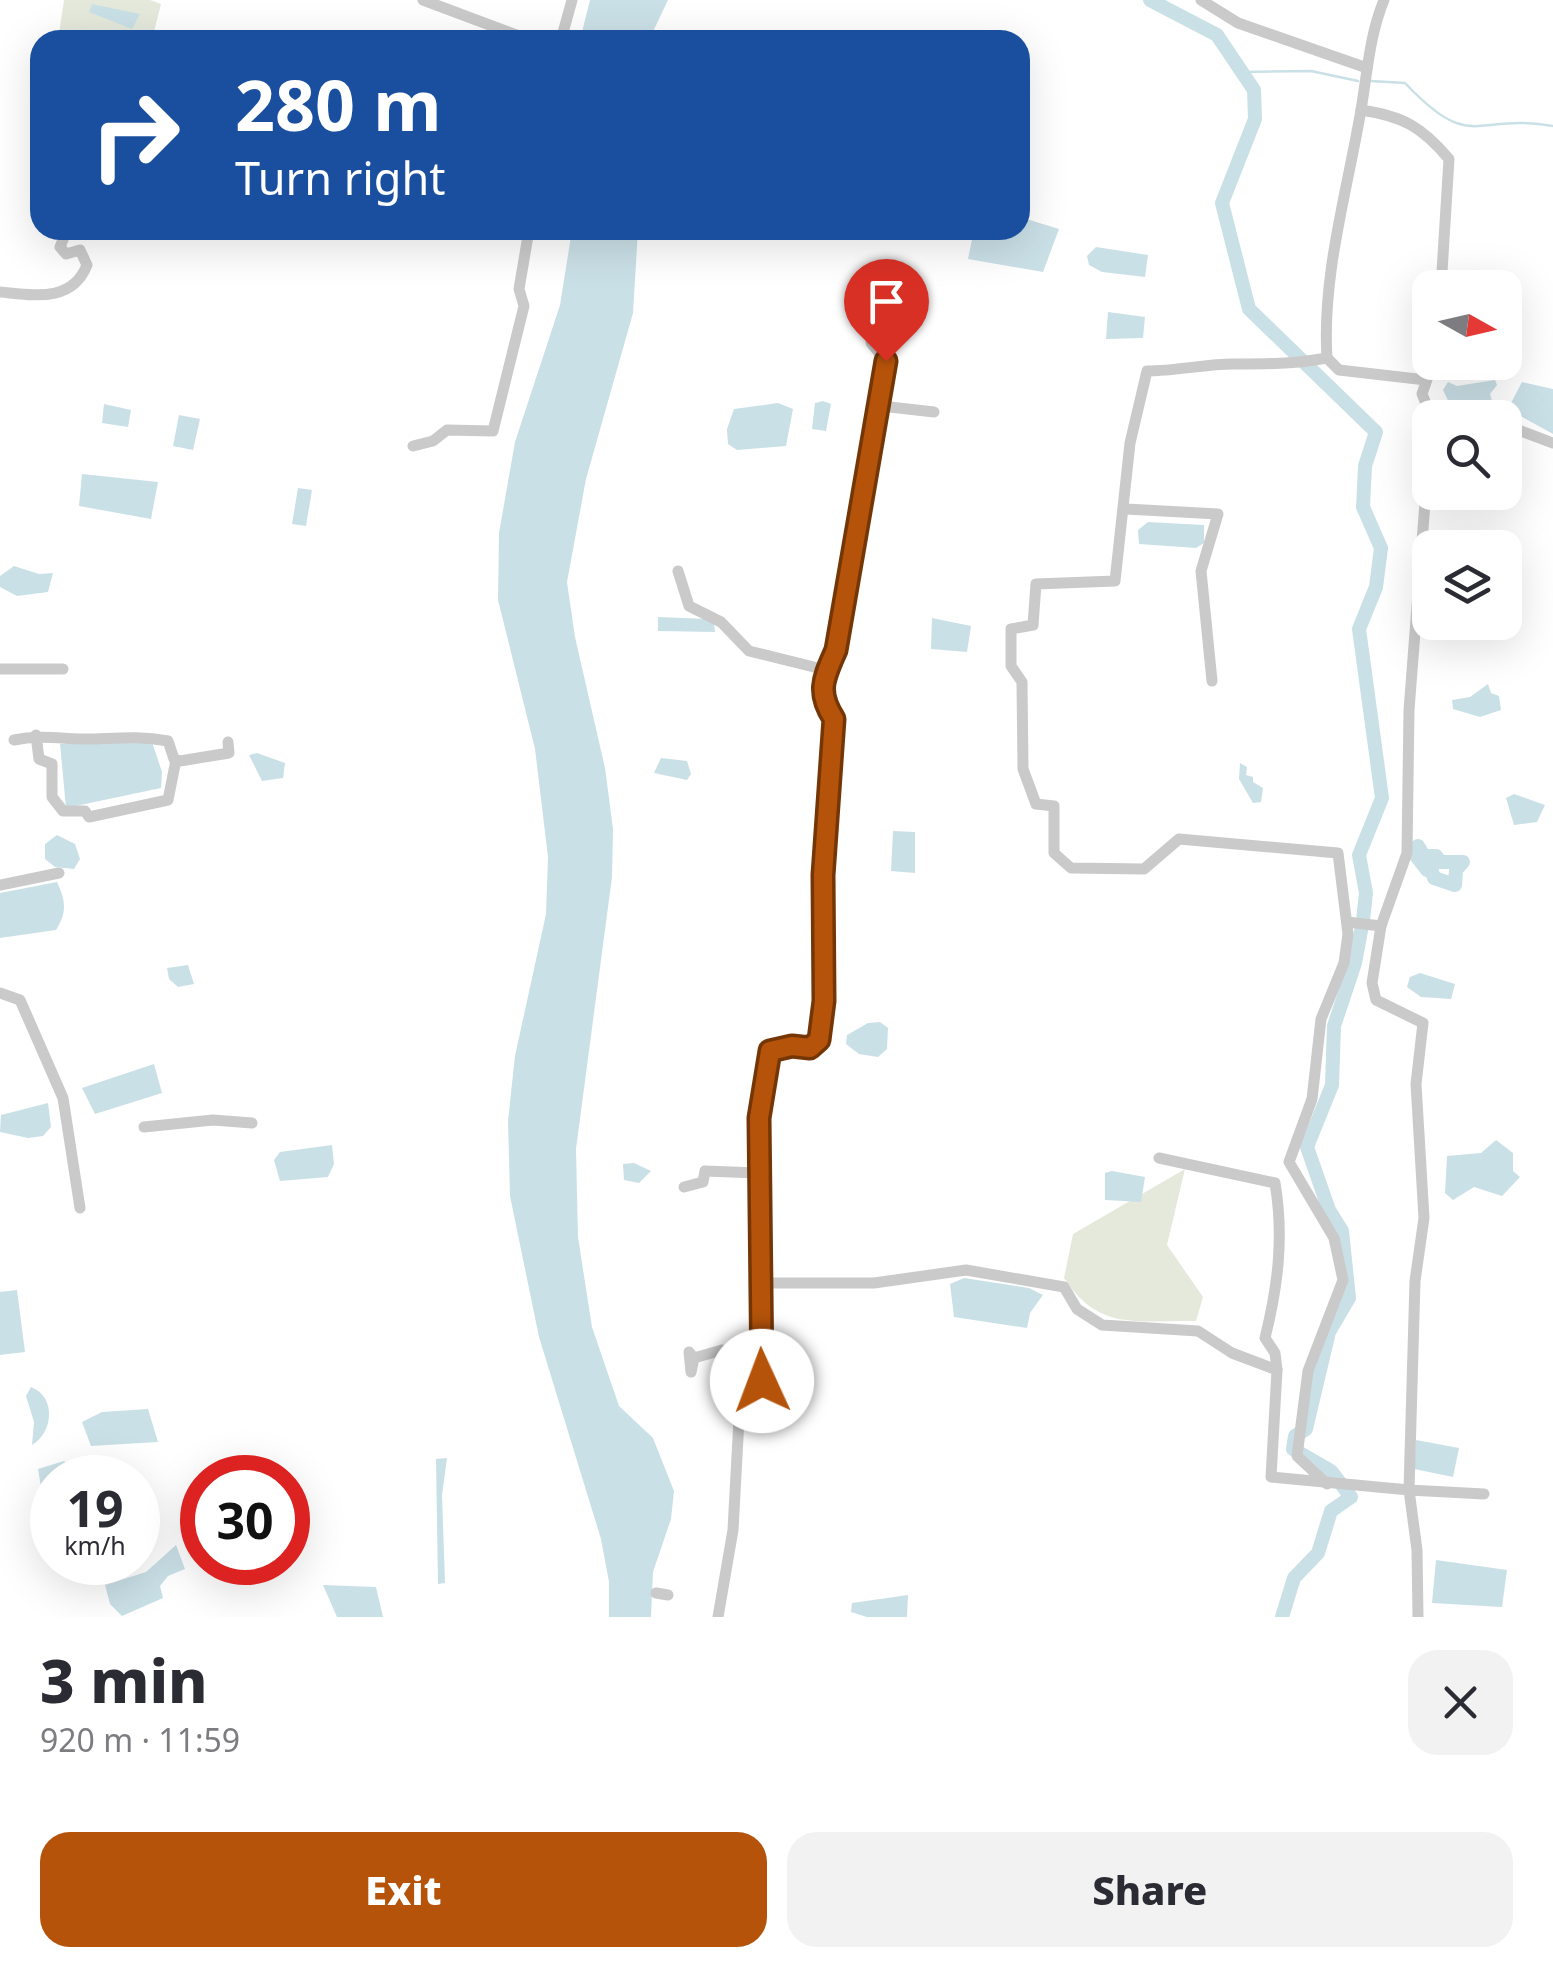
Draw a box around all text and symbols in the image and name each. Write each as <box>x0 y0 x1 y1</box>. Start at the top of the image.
text: 280 m <box>235 56 442 152</box>
icon: right <box>70 70 200 200</box>
text: Turn right <box>235 147 446 208</box>
pin <box>844 259 929 362</box>
north arrow <box>1412 270 1522 380</box>
map controls <box>1412 270 1522 640</box>
icon: arrive <box>859 274 914 329</box>
button: search <box>1412 400 1522 510</box>
button: layers <box>1412 530 1522 640</box>
position arrow <box>710 1329 814 1433</box>
speed limit sign: 30 <box>180 1455 310 1585</box>
text: 19 <box>66 1474 124 1542</box>
text: km/h <box>64 1528 126 1562</box>
text: 3 min <box>40 1639 208 1721</box>
button: close <box>1408 1650 1513 1755</box>
text: 920 m · 11:59 <box>40 1718 240 1761</box>
button: Exit <box>40 1832 767 1947</box>
button: Share <box>787 1832 1513 1947</box>

